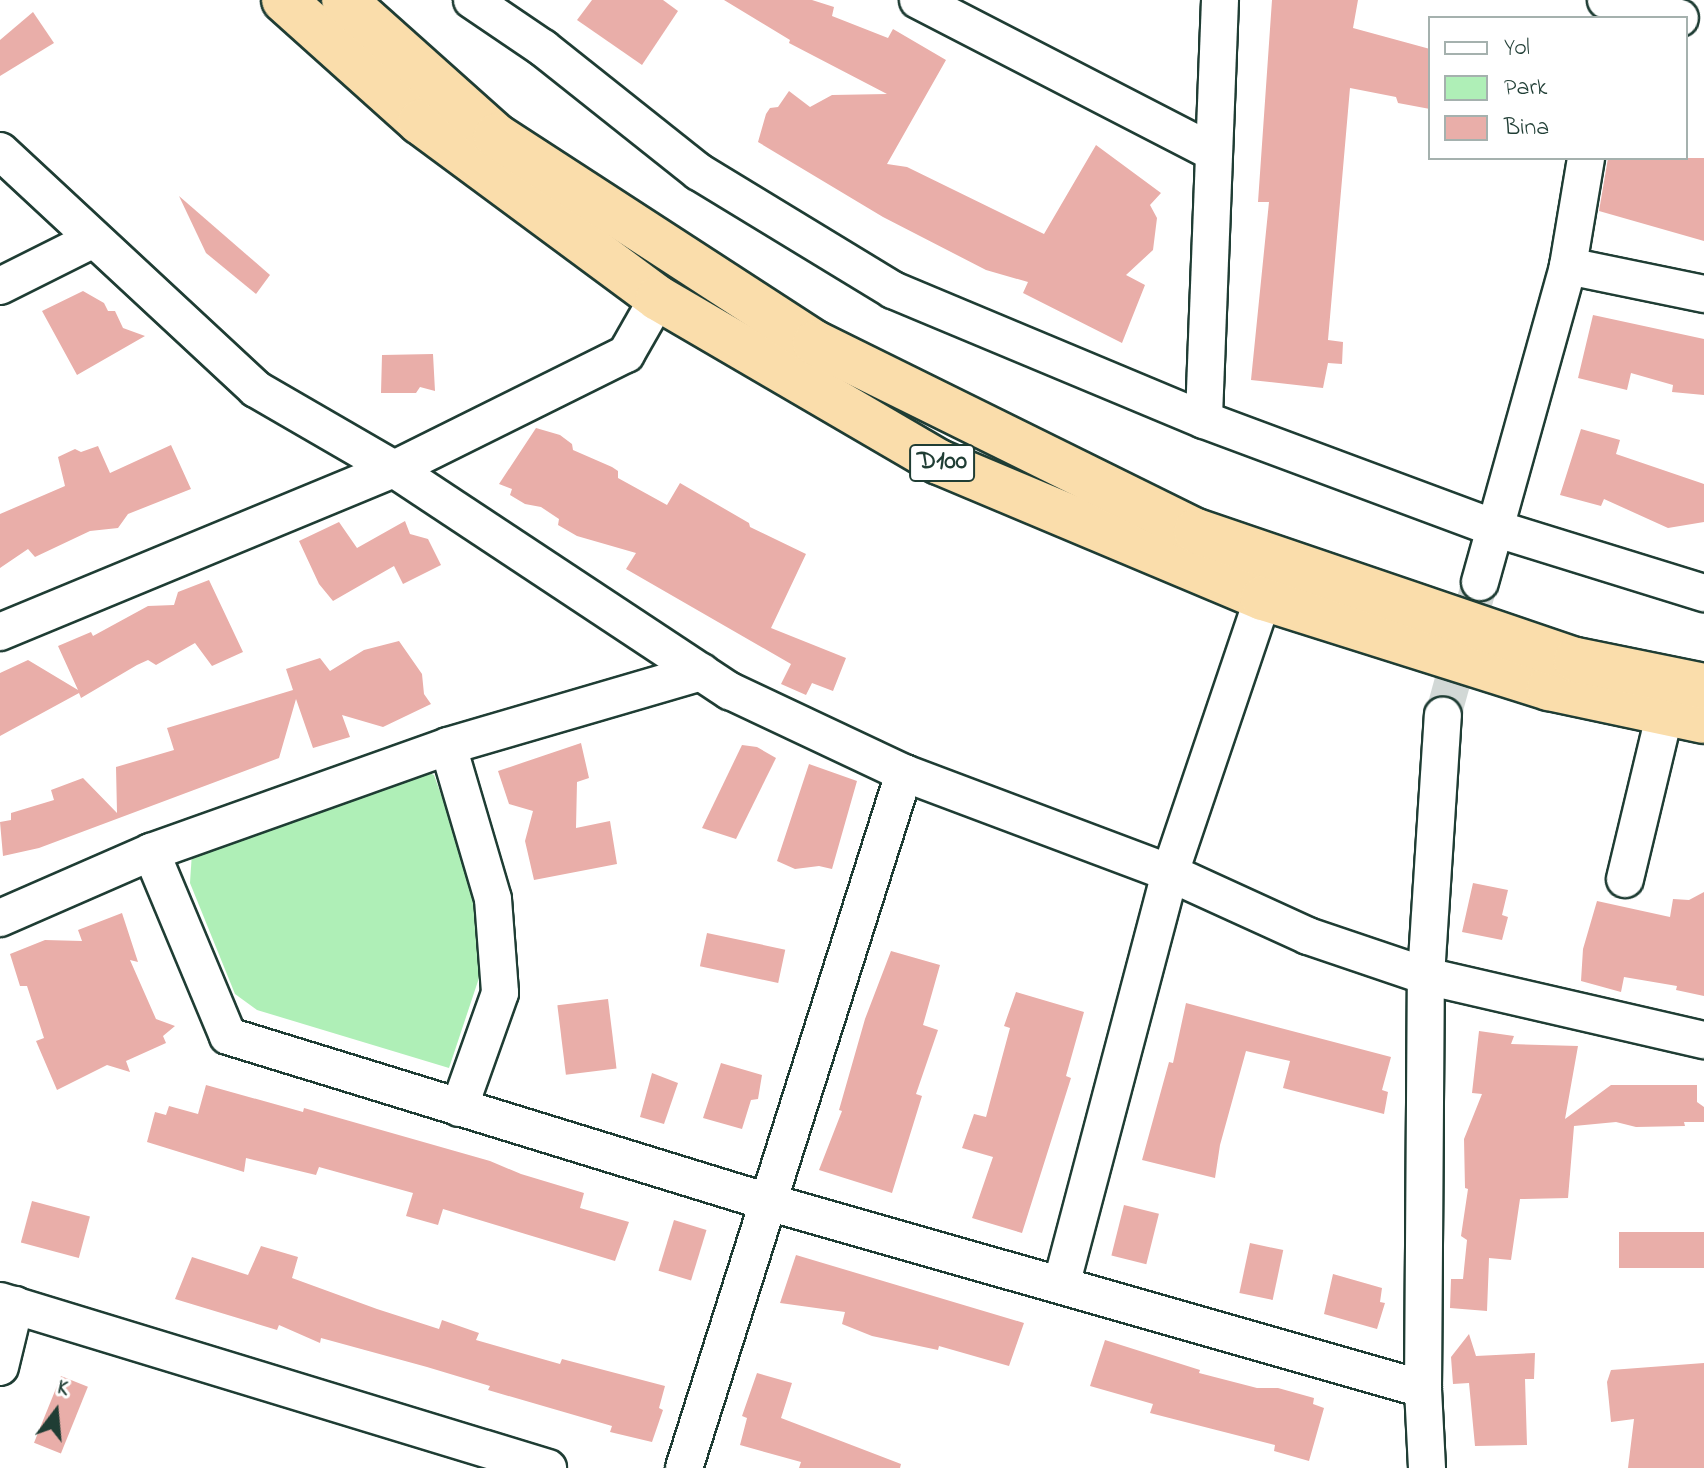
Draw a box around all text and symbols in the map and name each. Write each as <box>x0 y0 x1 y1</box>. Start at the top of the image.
legend <box>1428 16 1688 160</box>
text: Yol <box>1504 31 1530 66</box>
text: Park <box>1504 71 1547 106</box>
text: Bina <box>1504 111 1549 146</box>
road number: D100 <box>908 441 976 485</box>
north arrow <box>16 1372 96 1452</box>
text: K <box>53 1372 72 1406</box>

